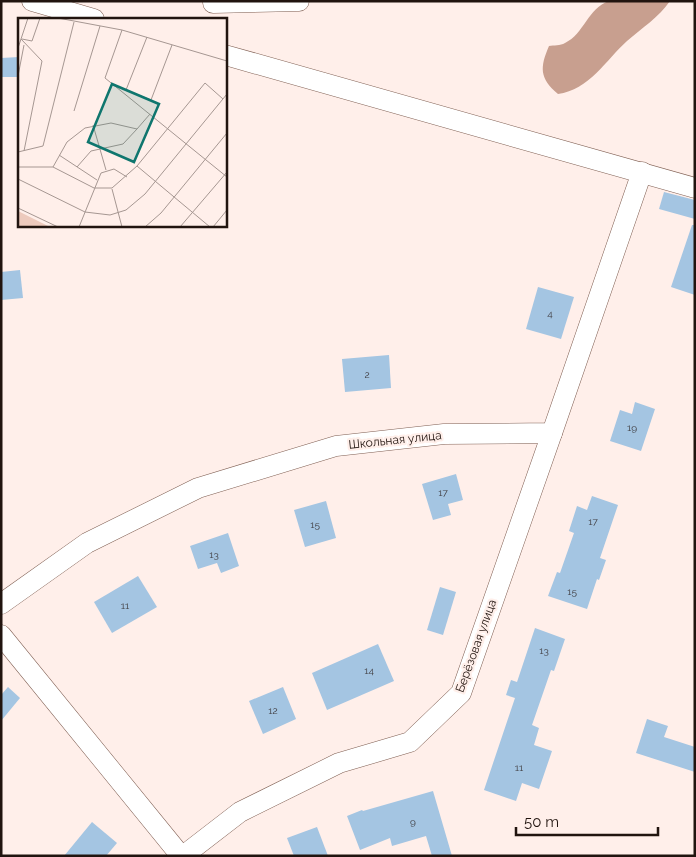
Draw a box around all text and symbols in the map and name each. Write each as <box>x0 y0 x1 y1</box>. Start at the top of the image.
inset map <box>18 18 226 226</box>
house number: 4 <box>547 308 553 319</box>
house number: 2 <box>364 369 370 380</box>
house number: 19 <box>627 422 637 433</box>
street label: Школьная улица <box>348 428 442 452</box>
house number: 17 <box>438 487 448 498</box>
house number: 17 <box>588 516 598 527</box>
house number: 15 <box>310 519 320 530</box>
house number: 13 <box>209 549 219 560</box>
house number: 15 <box>567 586 577 597</box>
street label: Берёзовая улица <box>453 598 499 694</box>
house number: 11 <box>121 600 130 611</box>
house number: 13 <box>539 645 549 656</box>
house number: 14 <box>364 665 374 676</box>
house number: 12 <box>268 705 278 716</box>
house number: 11 <box>515 762 524 773</box>
scale bar <box>516 804 658 836</box>
text: 50 m <box>524 813 559 831</box>
house number: 9 <box>410 816 416 827</box>

